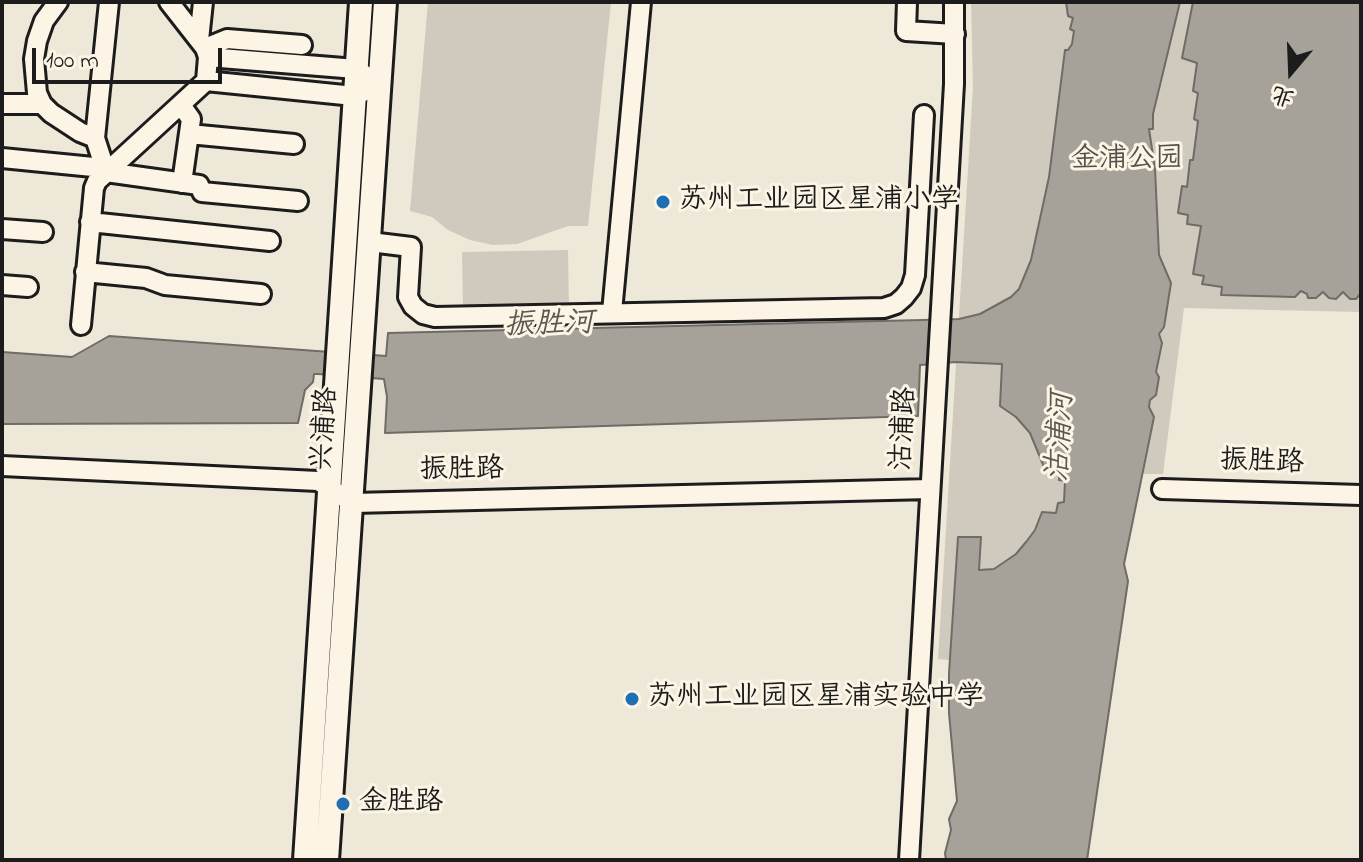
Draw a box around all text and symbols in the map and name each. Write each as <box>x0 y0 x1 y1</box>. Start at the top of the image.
scale bar <box>36 32 226 82</box>
north arrow <box>1251 32 1331 112</box>
text: 100 m <box>46 44 99 79</box>
text: 北 <box>1268 76 1299 113</box>
park label: 金浦公园 <box>1071 144 1183 178</box>
place label: 苏州工业园区星浦小学 <box>679 185 959 219</box>
marker: 苏州工业园区星浦小学 <box>654 193 672 211</box>
water label: 振胜河 <box>503 307 595 347</box>
street label: 兴浦路 <box>307 386 347 472</box>
street label: 沽浦路 <box>887 386 925 472</box>
water label: 沽浦河 <box>1043 391 1083 483</box>
street label: 振胜路 <box>1219 446 1305 482</box>
street label: 振胜路 <box>420 454 504 490</box>
place label: 苏州工业园区星浦实验中学 <box>648 682 984 716</box>
marker: 苏州工业园区星浦实验中学 <box>623 690 641 708</box>
place label: 金胜路 <box>359 787 443 821</box>
marker: 金胜路 <box>334 795 352 813</box>

